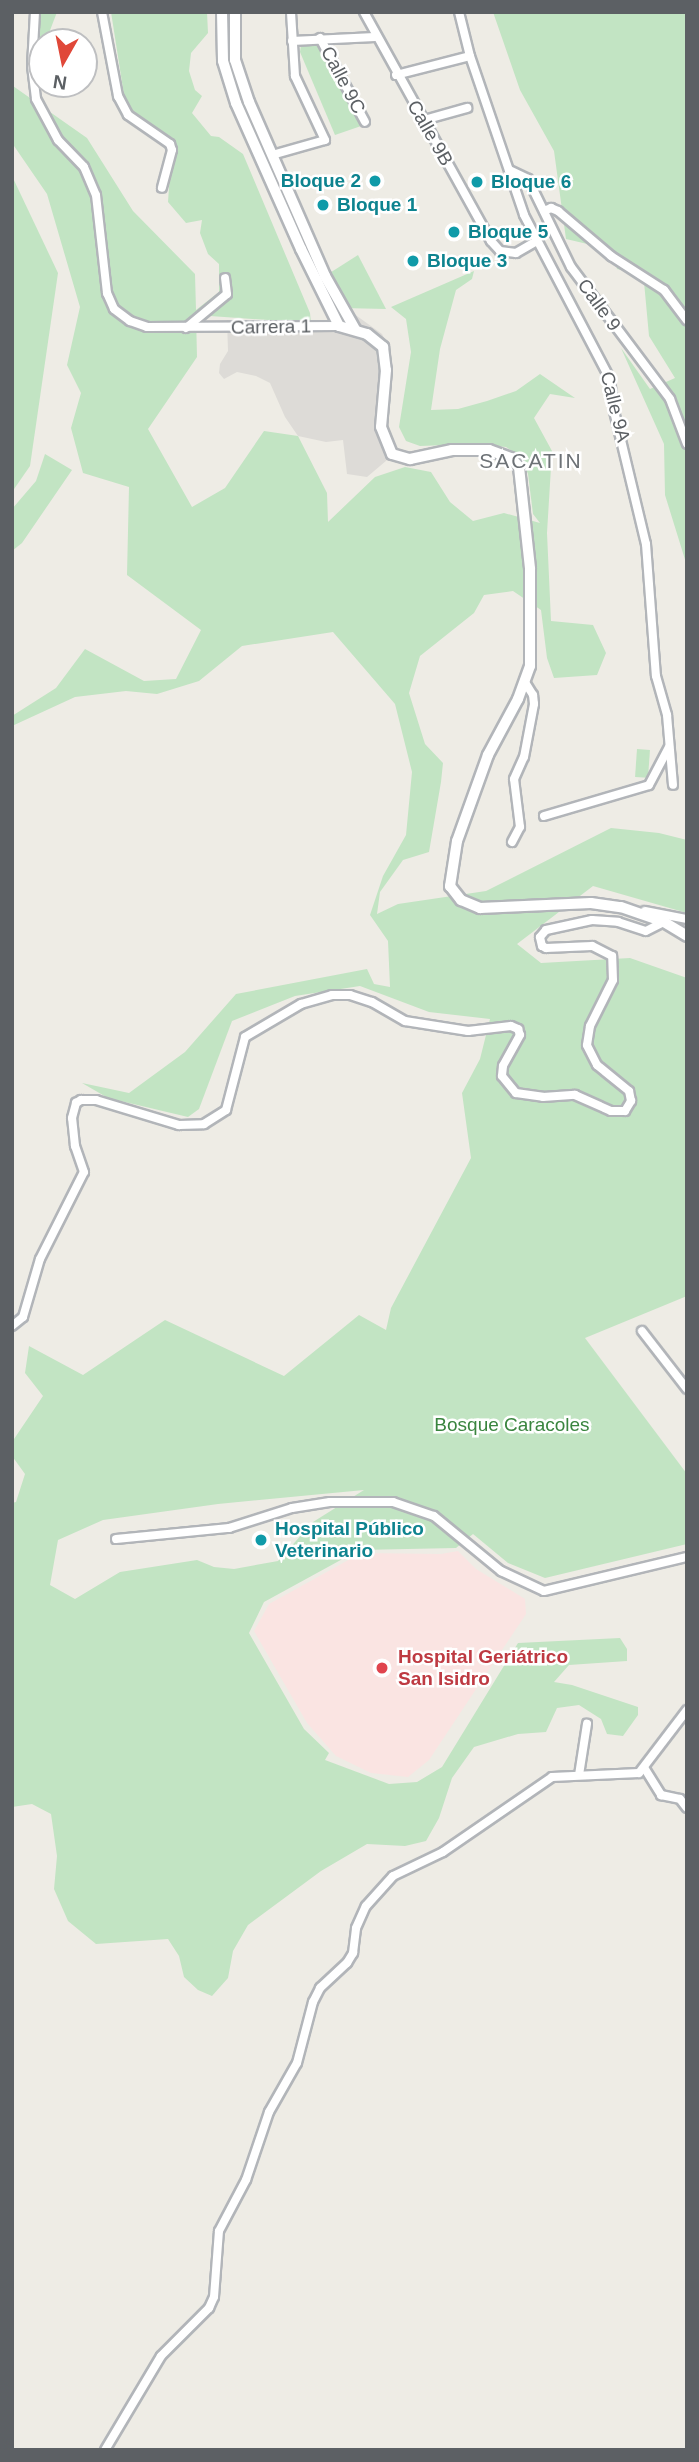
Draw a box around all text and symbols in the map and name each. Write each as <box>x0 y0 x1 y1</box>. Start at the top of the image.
north arrow <box>28 28 98 98</box>
street label: Calle 9C <box>316 42 370 118</box>
text: N <box>52 71 68 94</box>
street label: Calle 9B <box>402 96 458 170</box>
place label: Bloque 2 <box>281 170 361 192</box>
place label: Bloque 6 <box>491 171 571 193</box>
marker: Bloque 2 <box>367 173 383 189</box>
marker: Bloque 6 <box>469 174 485 190</box>
place label: Bloque 1 <box>337 194 417 216</box>
marker: Bloque 1 <box>315 197 331 213</box>
place label: Bloque 5 <box>468 221 548 243</box>
marker: Bloque 5 <box>446 224 462 240</box>
place label: Bloque 3 <box>427 250 507 272</box>
marker: Bloque 3 <box>405 253 421 269</box>
street label: Calle 9 <box>572 274 626 336</box>
street label: Carrera 1 <box>231 315 311 339</box>
street label: Calle 9A <box>595 369 635 445</box>
district label: SACATIN <box>480 448 582 474</box>
park label: Bosque Caracoles <box>434 1414 590 1436</box>
place label: Hospital Público Veterinario <box>275 1518 424 1562</box>
marker: Hospital Público Veterinario <box>253 1532 269 1548</box>
place label: Hospital Geriátrico San Isidro <box>398 1646 568 1690</box>
marker: Hospital Geriátrico San Isidro <box>372 1658 392 1678</box>

